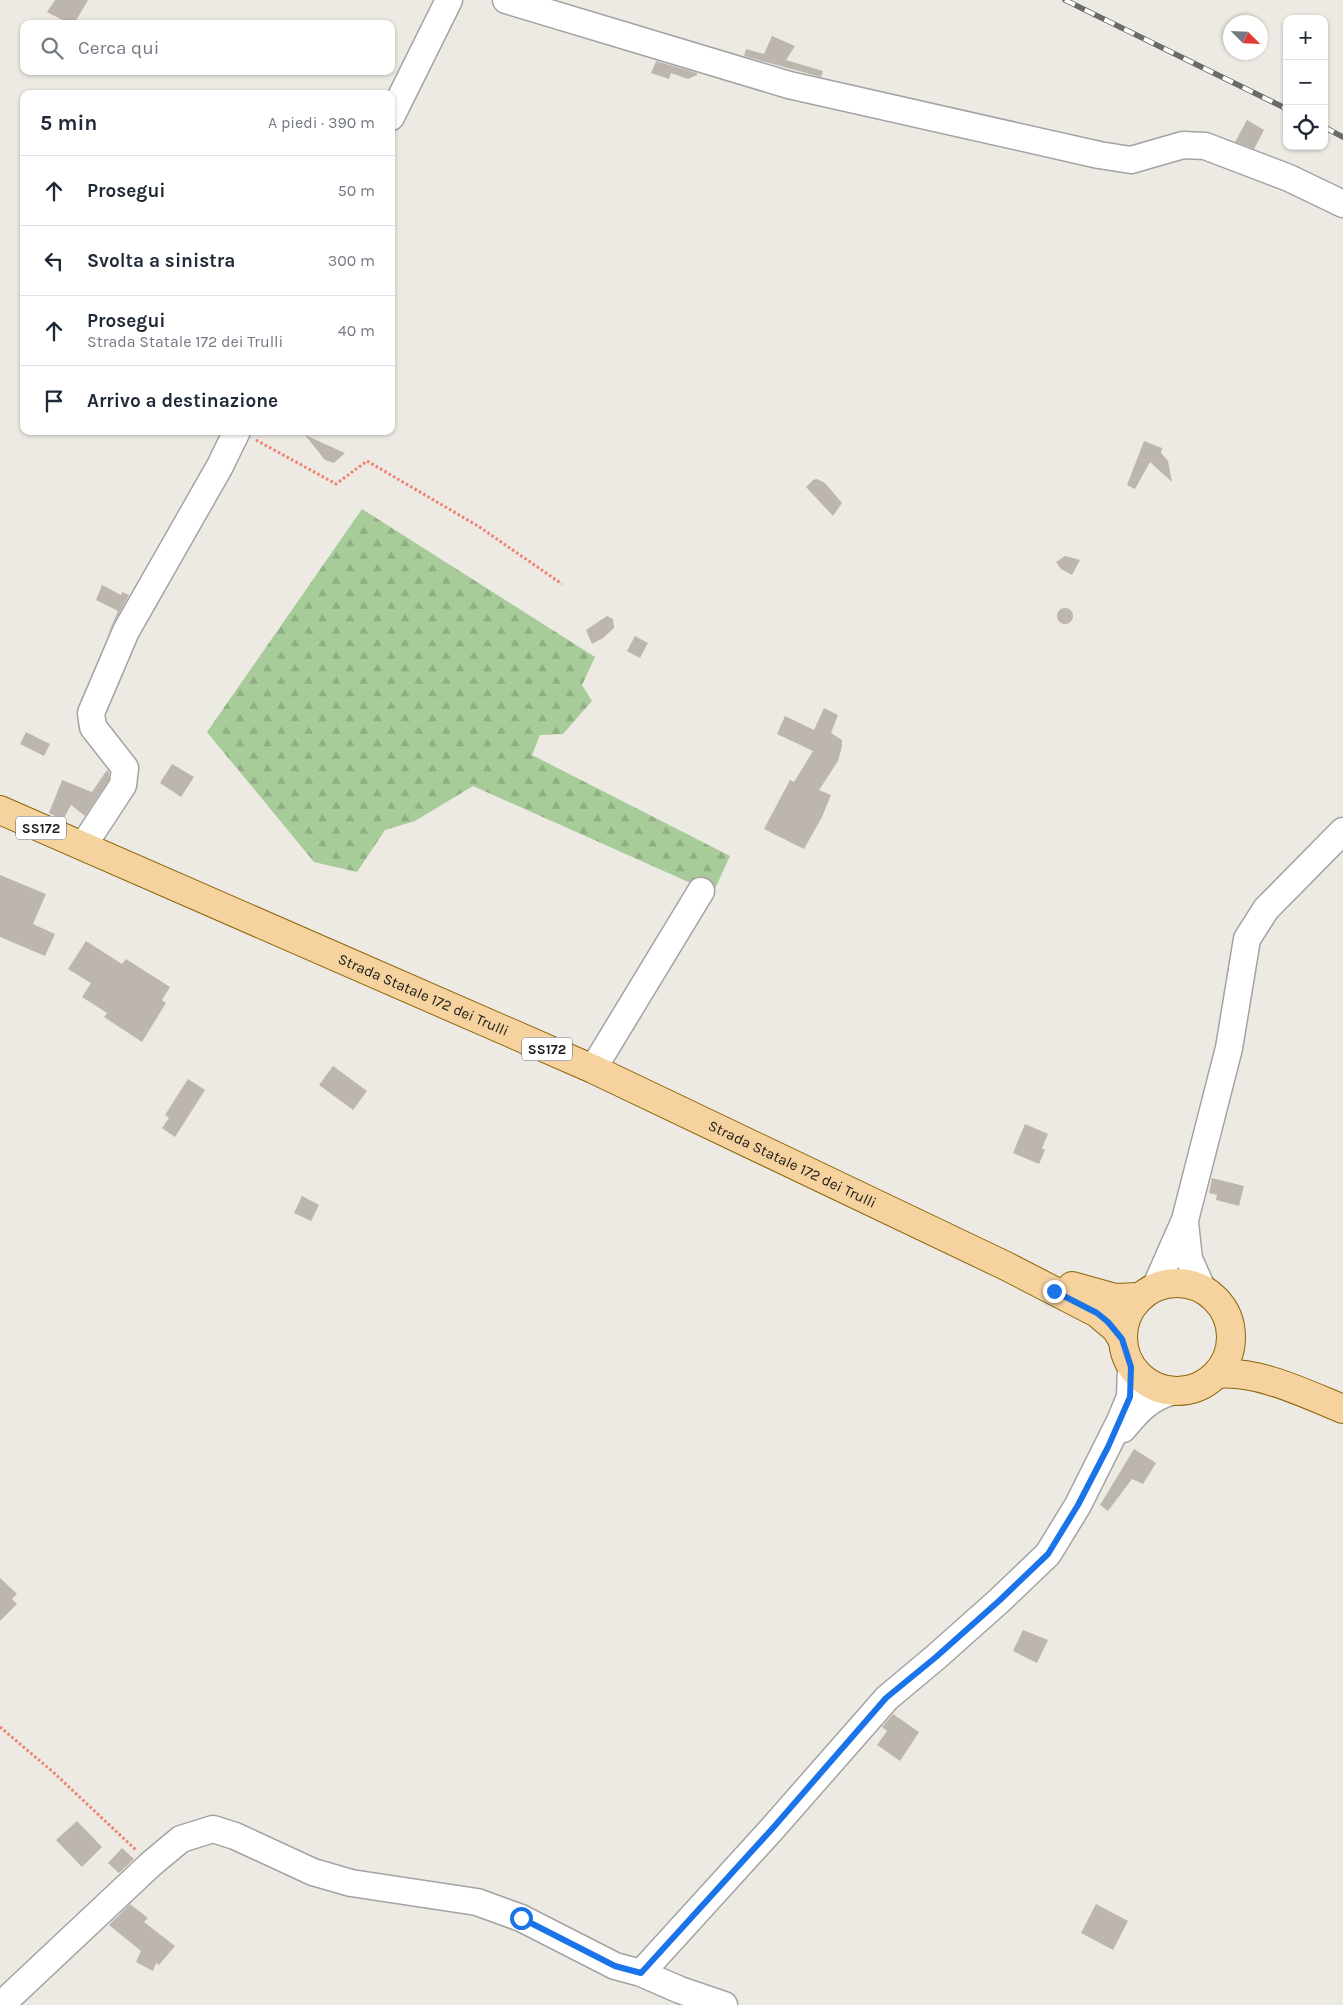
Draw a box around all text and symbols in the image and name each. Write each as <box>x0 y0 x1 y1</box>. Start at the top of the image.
north arrow <box>1223 15 1268 60</box>
map controls <box>1283 15 1328 150</box>
button: + <box>1283 15 1328 60</box>
search box <box>20 20 395 75</box>
icon: search <box>38 34 66 62</box>
text: Cerca qui <box>78 37 159 59</box>
button: − <box>1283 60 1328 105</box>
button: locate <box>1283 105 1328 150</box>
text: 5 min <box>40 111 97 135</box>
text: A piedi · 390 m <box>268 113 375 132</box>
icon: ahead <box>40 177 68 205</box>
text: Prosegui <box>87 180 166 202</box>
text: 50 m <box>338 181 375 200</box>
icon: left <box>40 247 68 275</box>
text: Svolta a sinistra <box>87 250 235 272</box>
text: 300 m <box>328 251 375 270</box>
text: Prosegui <box>87 310 166 332</box>
icon: ahead <box>40 317 68 345</box>
text: 40 m <box>338 321 375 340</box>
text: Strada Statale 172 dei Trulli <box>87 332 283 351</box>
icon: arrive <box>40 387 68 415</box>
text: Arrivo a destinazione <box>87 390 278 412</box>
road number: SS172 <box>16 816 66 840</box>
street label: Strada Statale 172 dei Trulli <box>335 950 511 1040</box>
road number: SS172 <box>522 1038 572 1060</box>
street label: Strada Statale 172 dei Trulli <box>705 1116 879 1212</box>
route end <box>1043 1280 1066 1303</box>
route start <box>510 1907 533 1930</box>

